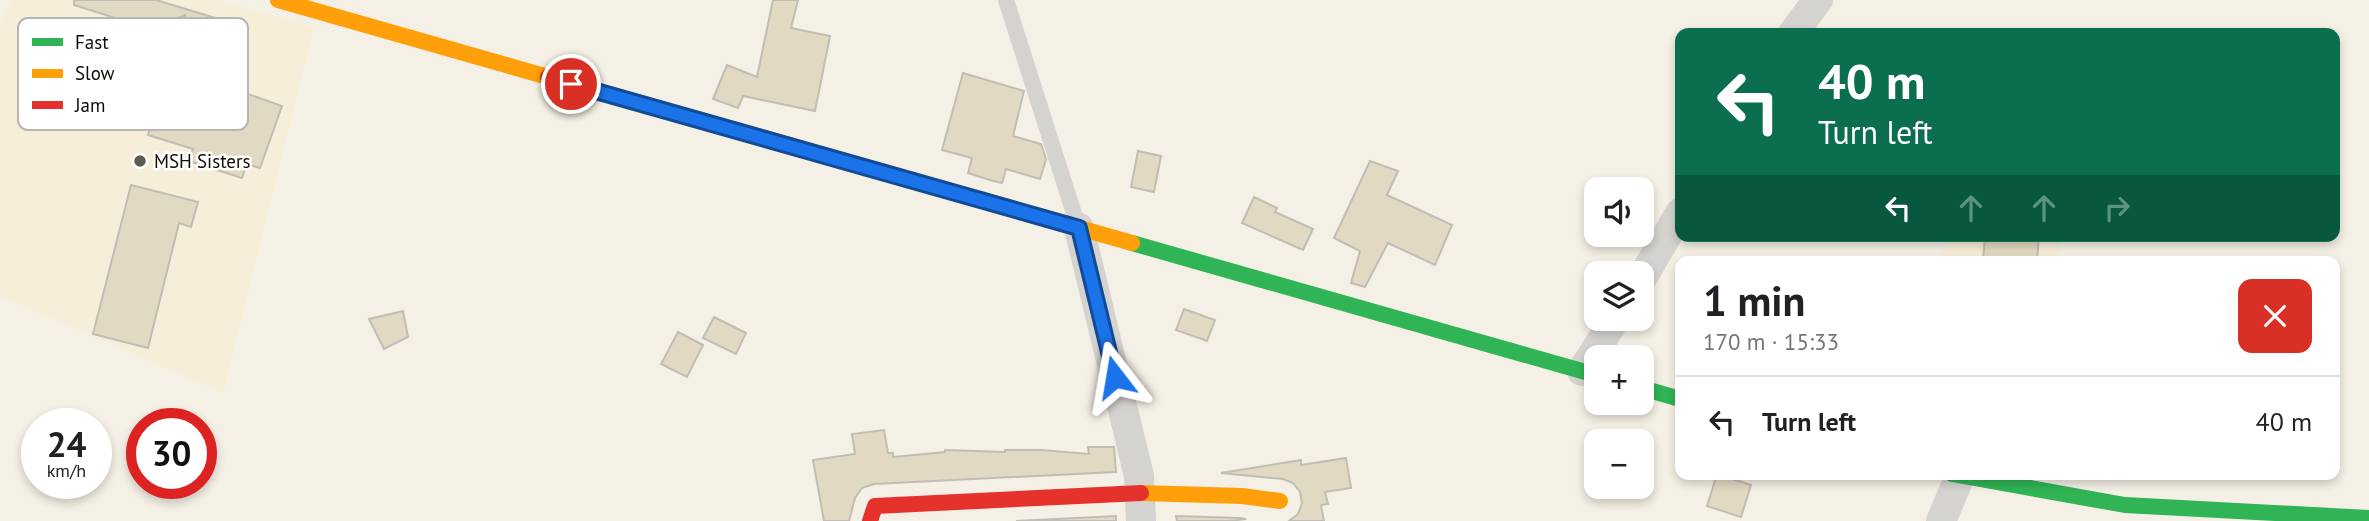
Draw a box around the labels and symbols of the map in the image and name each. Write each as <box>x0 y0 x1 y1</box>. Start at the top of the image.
legend <box>18 18 248 130</box>
text: Fast <box>75 30 109 54</box>
pin <box>541 54 601 114</box>
text: Slow <box>75 61 115 85</box>
text: Jam <box>74 93 105 117</box>
place label: MSH Sisters <box>154 149 250 173</box>
marker: MSH Sisters <box>132 153 148 169</box>
position arrow <box>1078 340 1152 414</box>
speed limit sign: 30 <box>126 408 217 499</box>

